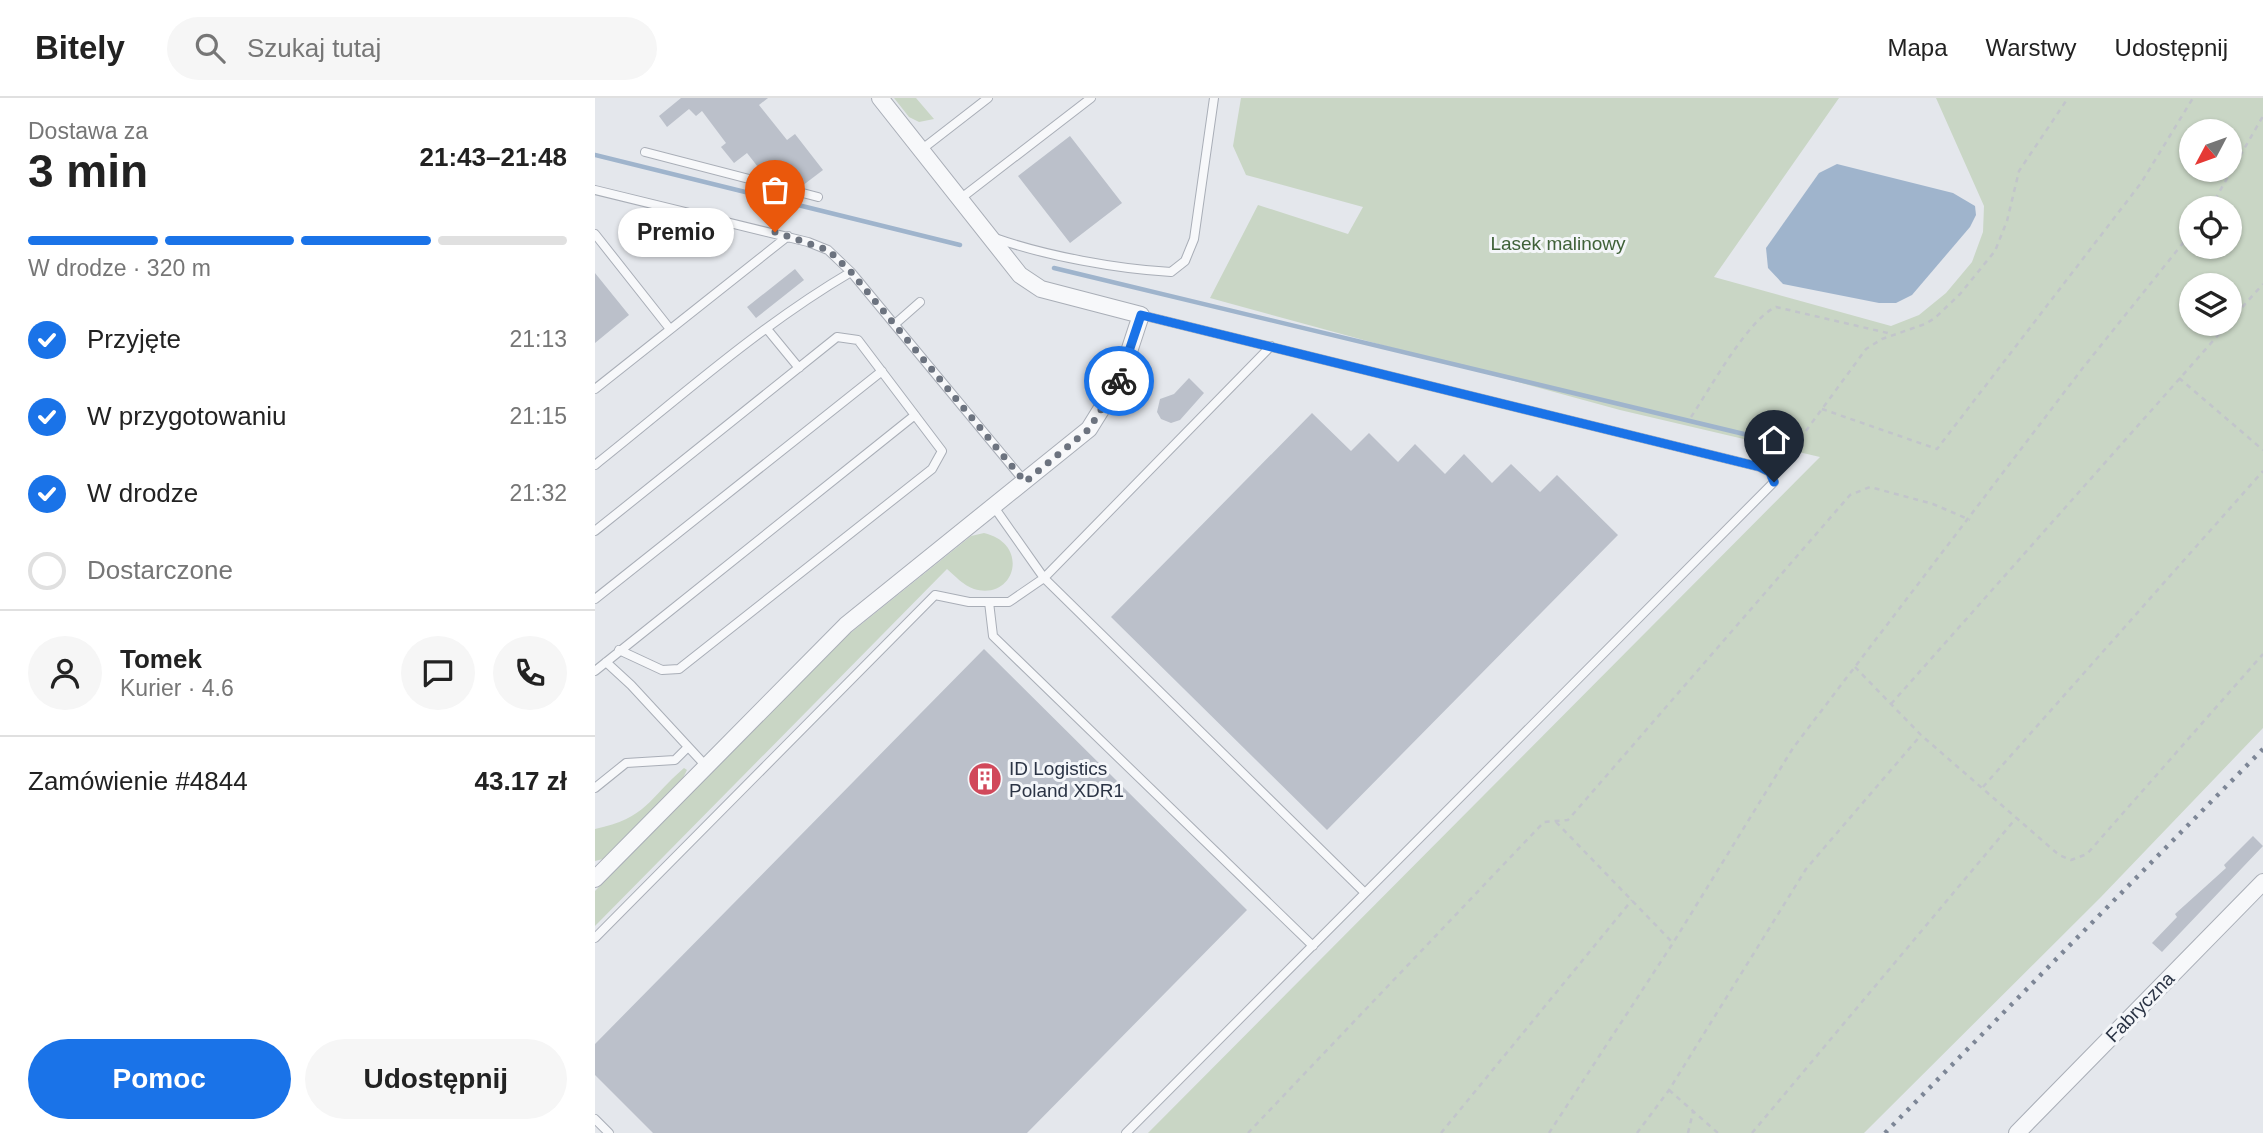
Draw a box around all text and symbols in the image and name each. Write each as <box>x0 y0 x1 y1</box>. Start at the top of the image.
search box <box>167 17 657 80</box>
text: Bitely <box>35 29 125 66</box>
icon: search <box>191 29 229 67</box>
text: Szukaj tutaj <box>247 33 381 63</box>
text: Mapa <box>1887 34 1947 61</box>
text: Warstwy <box>1985 34 2077 61</box>
text: Udostępnij <box>2115 34 2228 61</box>
text: Dostawa za <box>28 118 148 144</box>
north arrow <box>2179 119 2242 182</box>
map controls <box>2179 119 2242 336</box>
text: 21:43–21:48 <box>420 142 567 172</box>
text: 3 min <box>28 145 148 197</box>
pin <box>745 160 805 232</box>
icon: bag <box>756 171 794 209</box>
button: locate <box>2179 196 2242 259</box>
callout: Premio <box>618 208 733 256</box>
text: Premio <box>637 219 715 245</box>
park label: Lasek malinowy <box>1490 233 1626 254</box>
text: W drodze · 320 m <box>28 255 211 281</box>
button: layers <box>2179 273 2242 336</box>
icon: check <box>28 321 66 359</box>
text: Przyjęte <box>87 324 181 354</box>
text: 21:13 <box>509 326 567 352</box>
courier <box>1084 346 1154 416</box>
icon: bike <box>1100 362 1138 400</box>
icon: check <box>28 398 66 436</box>
text: W przygotowaniu <box>87 401 286 431</box>
text: 21:15 <box>509 403 567 429</box>
pin <box>1744 410 1804 482</box>
icon: home <box>1755 421 1793 459</box>
icon: check <box>28 475 66 513</box>
text: W drodze <box>87 478 198 508</box>
text: 21:32 <box>509 480 567 506</box>
text: Dostarczone <box>87 555 233 585</box>
button: person <box>28 636 102 710</box>
button: chat <box>401 636 475 710</box>
button: phone <box>493 636 567 710</box>
text: Tomek <box>120 644 202 674</box>
text: Kurier · 4.6 <box>120 675 234 701</box>
place label: ID Logistics Poland XDR1 <box>1009 758 1124 801</box>
building icon: ID Logistics Poland XDR1 <box>966 760 1004 798</box>
text: Zamówienie #4844 <box>28 766 248 796</box>
text: 43.17 zł <box>474 766 567 796</box>
street label: Fabryczna <box>2102 967 2179 1046</box>
button: Pomoc <box>28 1039 291 1119</box>
button: Udostępnij <box>305 1039 567 1119</box>

